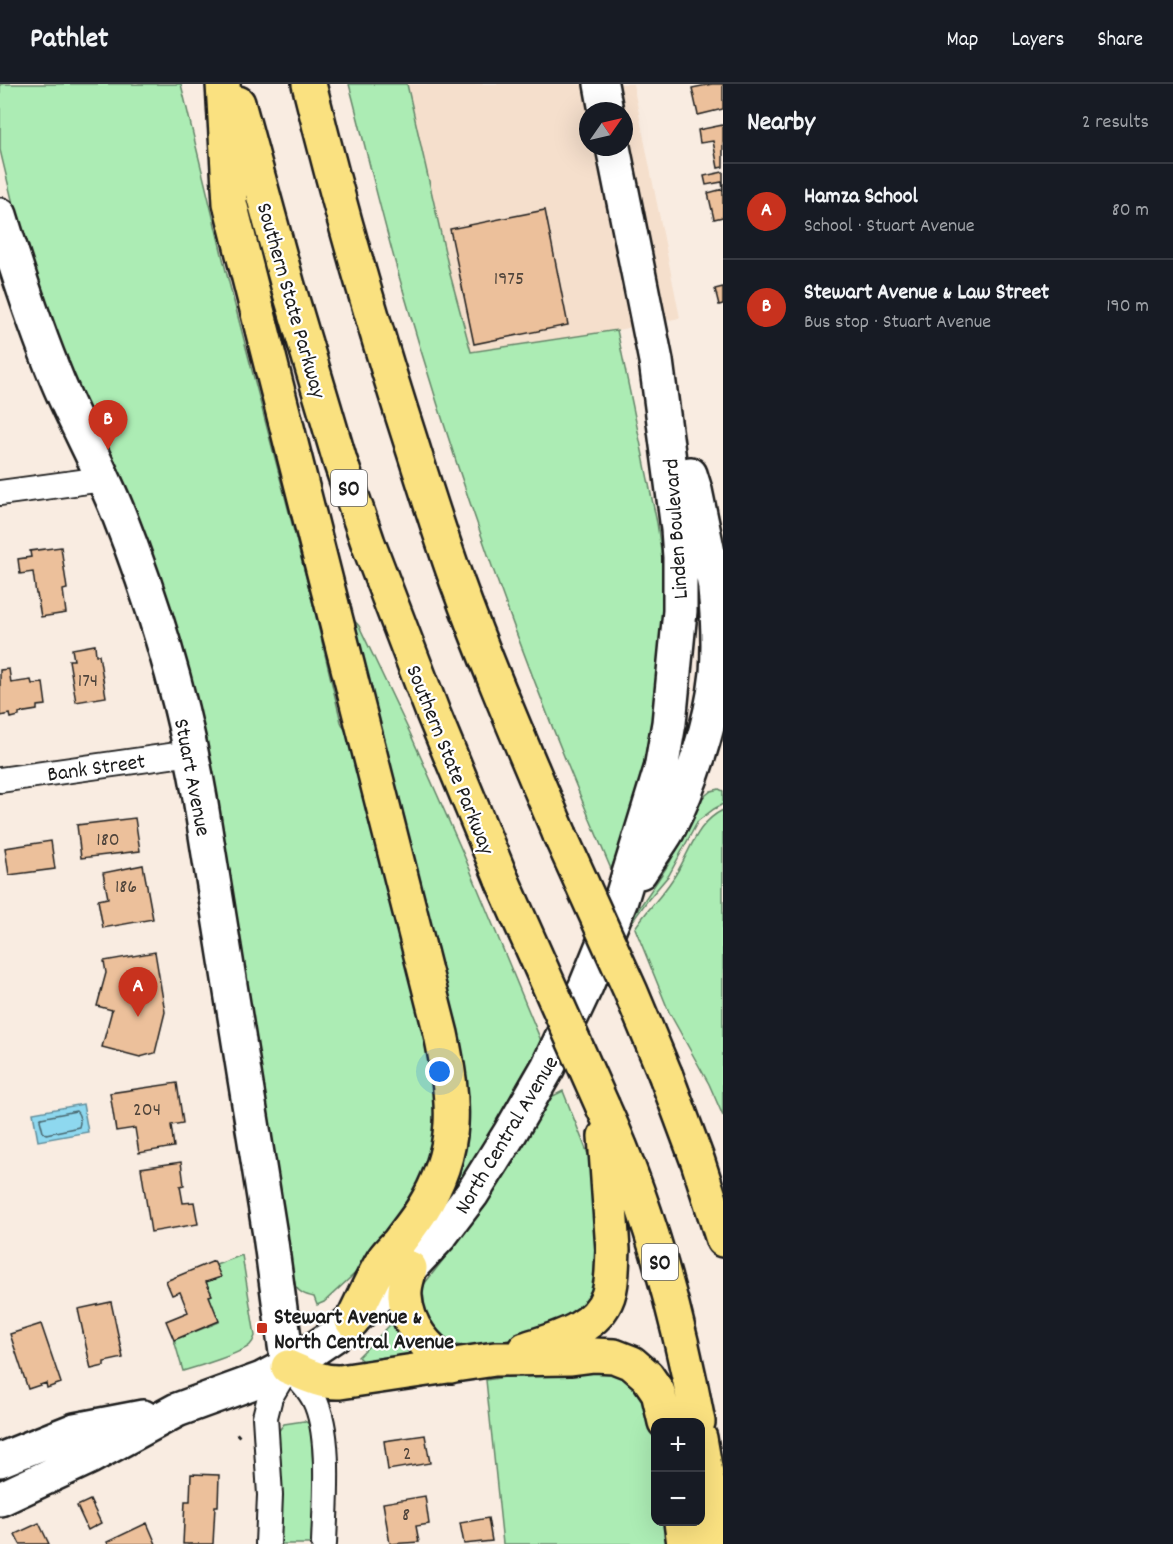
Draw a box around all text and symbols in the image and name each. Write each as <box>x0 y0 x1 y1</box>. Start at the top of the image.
text: Pathlet <box>30 21 108 61</box>
text: Map <box>947 26 978 56</box>
text: Layers <box>1011 26 1064 56</box>
text: Share <box>1097 26 1143 56</box>
north arrow <box>579 102 633 156</box>
text: Nearby <box>747 105 815 142</box>
text: 2 results <box>1082 109 1149 137</box>
text: Hamza School <box>804 182 918 213</box>
text: A <box>761 197 772 225</box>
text: 80 m <box>1112 197 1149 225</box>
street label: Southern State Parkway <box>247 200 333 403</box>
text: School · Stuart Avenue <box>804 213 975 241</box>
house number: 1975 <box>494 266 524 294</box>
text: Stewart Avenue & Law Street <box>804 278 1049 309</box>
text: B <box>762 293 771 321</box>
text: 190 m <box>1106 293 1149 321</box>
text: Bus stop · Stuart Avenue <box>804 309 991 337</box>
pin: B <box>88 400 128 450</box>
street label: Linden Boulevard <box>657 457 698 600</box>
road number: SO <box>331 470 367 506</box>
street label: Southern State Parkway <box>397 661 501 861</box>
house number: 174 <box>78 668 98 696</box>
street label: Stuart Avenue <box>164 716 217 839</box>
street label: Bank Street <box>46 747 147 792</box>
house number: 180 <box>96 827 120 855</box>
house number: 186 <box>115 874 137 902</box>
pin: A <box>118 968 158 1017</box>
street label: North Central Avenue <box>448 1051 568 1221</box>
your location <box>425 1057 454 1086</box>
house number: 204 <box>133 1097 161 1125</box>
road number: SO <box>642 1244 678 1280</box>
place label: Stewart Avenue & North Central Avenue <box>274 1303 454 1359</box>
marker: Stewart Avenue & North Central Avenue <box>255 1321 269 1335</box>
map controls <box>651 1418 705 1526</box>
button: + <box>651 1418 705 1472</box>
house number: 2 <box>403 1441 411 1469</box>
button: − <box>651 1472 705 1526</box>
house number: 8 <box>402 1502 410 1530</box>

